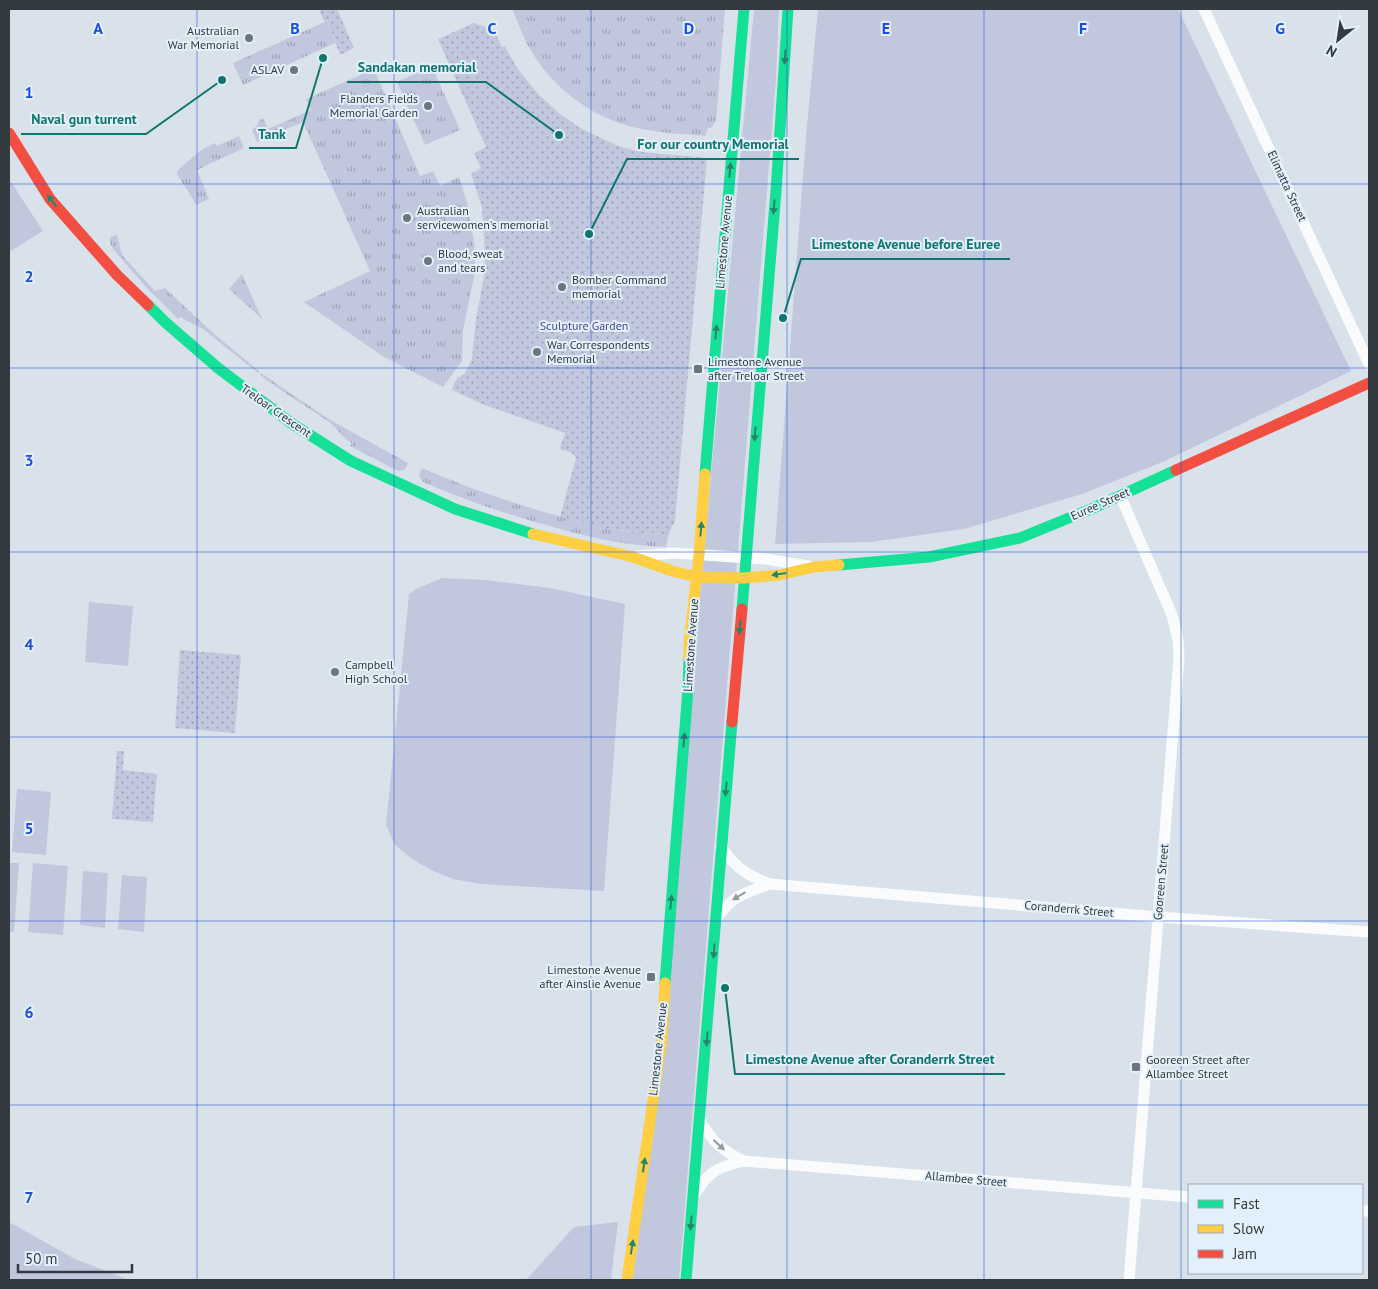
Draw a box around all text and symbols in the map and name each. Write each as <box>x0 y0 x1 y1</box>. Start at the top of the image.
north arrow <box>1313 15 1363 65</box>
text: A <box>93 18 103 38</box>
text: B <box>290 18 300 38</box>
text: C <box>488 18 497 38</box>
text: D <box>684 18 694 38</box>
text: E <box>882 18 890 38</box>
text: F <box>1079 18 1087 38</box>
text: G <box>1275 18 1285 38</box>
place label: Australian War Memorial <box>168 23 239 52</box>
marker: Australian War Memorial <box>243 32 255 44</box>
text: N <box>1323 41 1340 61</box>
one-way arrow <box>781 50 789 66</box>
callout: Sandakan memorial <box>347 53 486 82</box>
text: Sandakan memorial <box>358 58 477 76</box>
place label: ASLAV <box>251 62 284 77</box>
marker: ASLAV <box>288 64 300 76</box>
text: 1 <box>24 82 34 102</box>
place label: Flanders Fields Memorial Garden <box>330 91 418 120</box>
marker: Flanders Fields Memorial Garden <box>422 100 434 112</box>
callout: Naval gun turrent <box>21 105 146 134</box>
text: Naval gun turrent <box>31 110 137 128</box>
callout: Tank <box>249 119 296 148</box>
text: Tank <box>258 125 286 143</box>
callout: For our country Memorial <box>627 130 799 159</box>
text: For our country Memorial <box>637 135 790 153</box>
street label: Elimatta Street <box>1264 148 1310 224</box>
one-way arrow <box>726 162 734 178</box>
one-way arrow <box>46 194 57 207</box>
street label: Limestone Avenue <box>712 195 735 289</box>
one-way arrow <box>770 199 778 215</box>
place label: Australian servicewomen's memorial <box>417 203 549 232</box>
marker: Australian servicewomen's memorial <box>401 212 413 224</box>
callout: Limestone Avenue before Euree <box>801 230 1010 259</box>
text: Limestone Avenue before Euree <box>812 235 1000 253</box>
place label: Blood, sweat and tears <box>438 246 503 275</box>
marker: Blood, sweat and tears <box>422 255 434 267</box>
text: 2 <box>24 266 34 286</box>
place label: Bomber Command memorial <box>572 272 666 301</box>
marker: Bomber Command memorial <box>556 281 568 293</box>
park label: Sculpture Garden <box>540 318 628 333</box>
one-way arrow <box>712 324 720 340</box>
place label: War Correspondents Memorial <box>547 337 650 366</box>
marker: War Correspondents Memorial <box>531 346 543 358</box>
place label: Limestone Avenue after Treloar Street <box>708 354 804 383</box>
marker: Limestone Avenue after Treloar Street <box>692 363 704 375</box>
street label: Treloar Crescent <box>238 381 314 440</box>
one-way arrow <box>751 427 759 443</box>
text: 3 <box>24 450 34 470</box>
street label: Euree Street <box>1068 484 1132 523</box>
one-way arrow <box>697 520 705 536</box>
one-way arrow <box>771 571 787 579</box>
street label: Limestone Avenue <box>680 598 701 692</box>
one-way arrow <box>736 619 744 635</box>
text: 4 <box>24 634 34 654</box>
place label: Campbell High School <box>345 657 408 686</box>
marker: Campbell High School <box>329 666 341 678</box>
one-way arrow <box>680 732 688 748</box>
one-way arrow <box>722 781 730 797</box>
text: 5 <box>24 818 34 838</box>
street label: Gooreen Street <box>1150 843 1171 921</box>
one-way arrow <box>733 892 746 901</box>
one-way arrow <box>667 894 675 910</box>
street label: Coranderrk Street <box>1024 897 1114 920</box>
one-way arrow <box>710 943 718 959</box>
place label: Limestone Avenue after Ainslie Avenue <box>540 962 641 991</box>
marker: Limestone Avenue after Ainslie Avenue <box>645 971 657 983</box>
text: 6 <box>24 1002 34 1022</box>
street label: Limestone Avenue <box>645 1002 670 1096</box>
one-way arrow <box>703 1032 711 1048</box>
callout: Limestone Avenue after Coranderrk Street <box>735 1045 1005 1074</box>
text: Limestone Avenue after Coranderrk Street <box>745 1050 995 1068</box>
place label: Gooreen Street after Allambee Street <box>1146 1052 1250 1081</box>
marker: Gooreen Street after Allambee Street <box>1130 1061 1142 1073</box>
one-way arrow <box>712 1140 725 1151</box>
one-way arrow <box>640 1156 648 1172</box>
street label: Allambee Street <box>924 1167 1008 1190</box>
legend <box>1188 1184 1363 1274</box>
text: 7 <box>24 1187 34 1207</box>
text: Fast <box>1233 1194 1260 1213</box>
one-way arrow <box>687 1215 695 1231</box>
text: Slow <box>1233 1219 1264 1238</box>
one-way arrow <box>628 1238 636 1254</box>
scale bar <box>18 1242 131 1274</box>
text: Jam <box>1232 1244 1257 1263</box>
text: 50 m <box>25 1249 58 1268</box>

